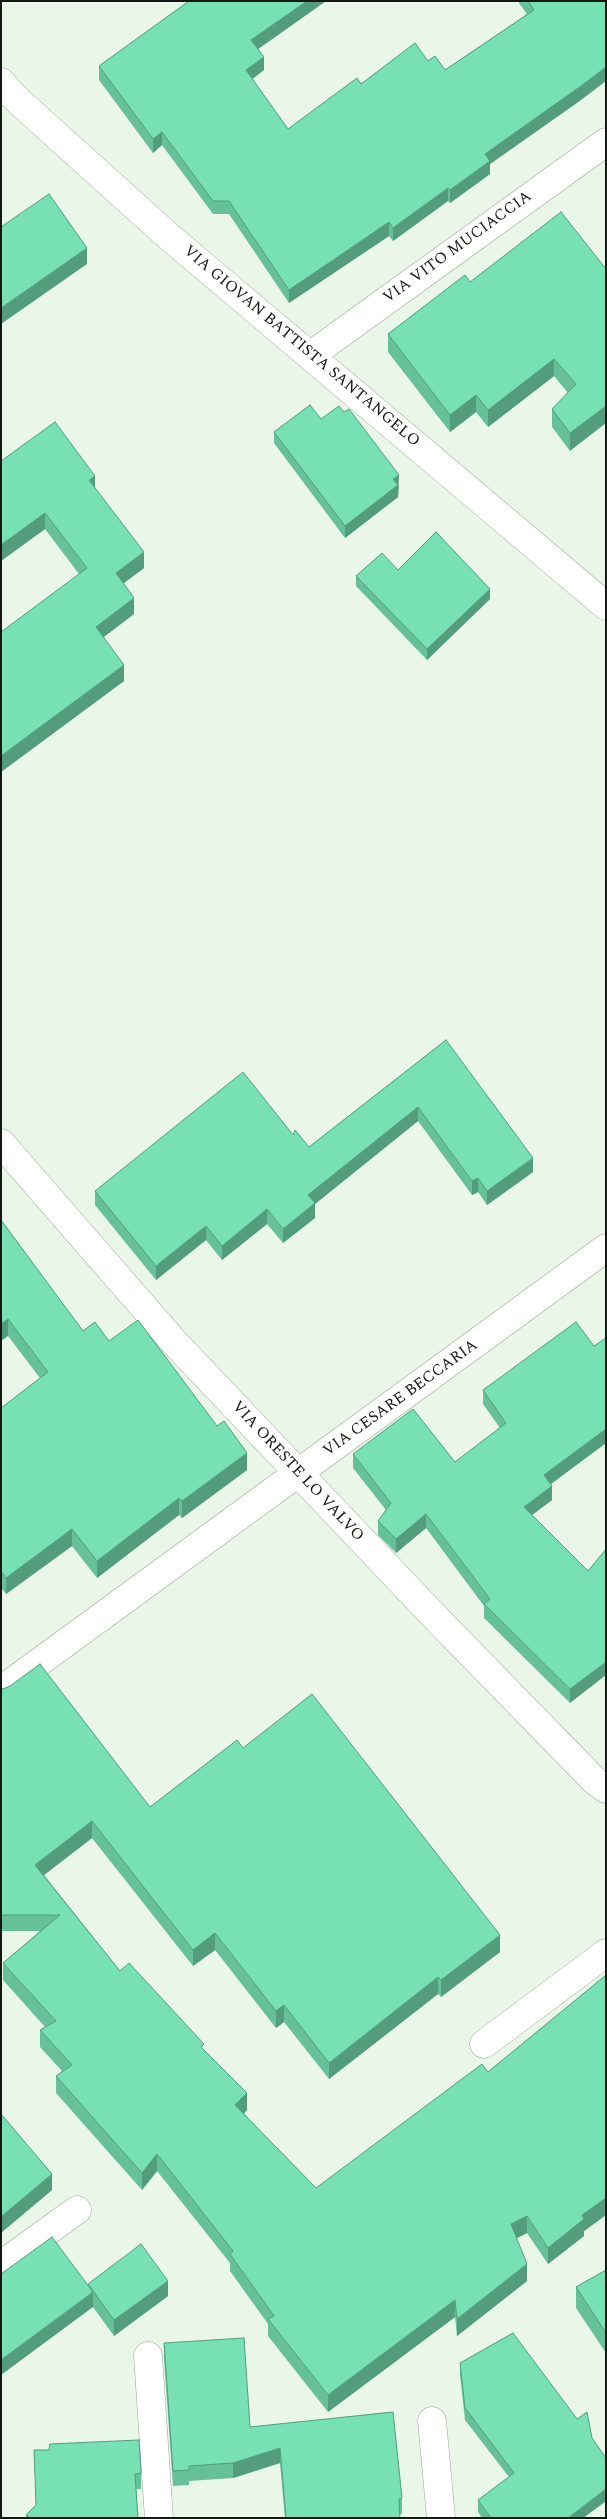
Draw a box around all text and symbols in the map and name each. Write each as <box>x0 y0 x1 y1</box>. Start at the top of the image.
street label: VIA VITO MUCIACCIA <box>380 188 536 308</box>
street label: VIA GIOVAN BATTISTA SANTANGELO <box>179 242 423 452</box>
street label: VIA CESARE BECCARIA <box>320 1337 482 1461</box>
street label: VIA ORESTE LO VALVO <box>227 1398 367 1546</box>

